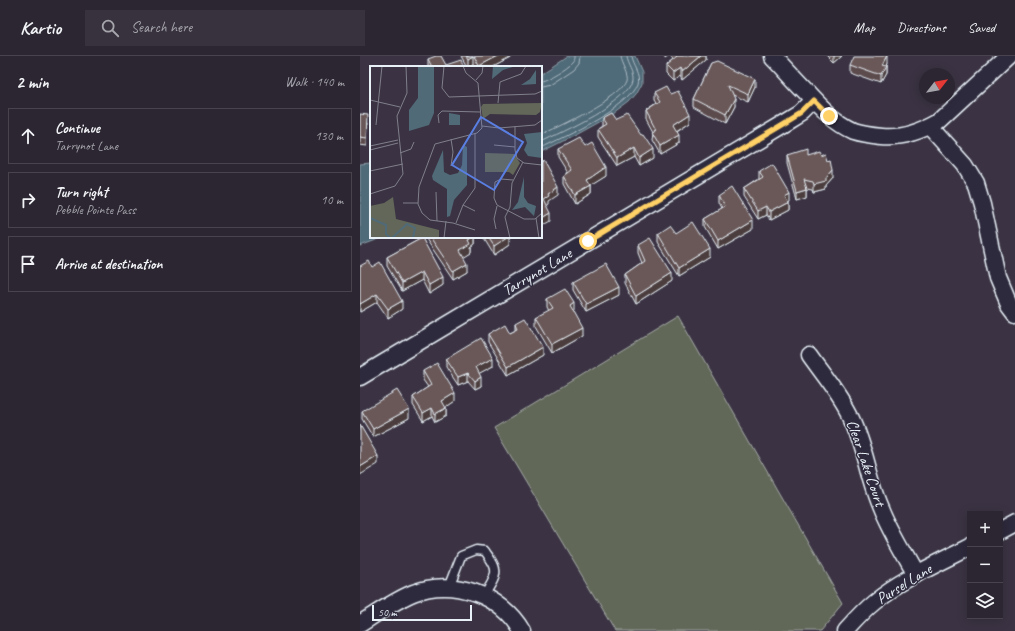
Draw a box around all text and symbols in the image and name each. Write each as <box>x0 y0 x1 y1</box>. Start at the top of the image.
search box <box>85 10 365 46</box>
text: Kartio <box>20 16 61 40</box>
icon: search <box>99 17 121 39</box>
text: Search here <box>131 18 192 37</box>
text: Map <box>854 19 875 36</box>
text: Directions <box>897 19 946 36</box>
text: Saved <box>968 19 995 36</box>
inset map <box>370 66 542 238</box>
north arrow <box>919 68 955 104</box>
text: 2 min <box>16 72 49 93</box>
text: Walk · 140 m <box>285 74 344 90</box>
route end <box>820 107 838 125</box>
text: Continue <box>55 119 100 138</box>
icon: ahead <box>17 125 39 147</box>
text: 130 m <box>315 128 343 144</box>
text: Tarrynot Lane <box>55 138 118 154</box>
text: Turn right <box>55 183 108 202</box>
icon: right <box>17 189 39 211</box>
text: 10 m <box>321 192 343 208</box>
text: Pebble Pointe Pass <box>55 202 136 218</box>
route start <box>579 232 597 250</box>
street label: Tarrynot Lane <box>499 243 577 301</box>
icon: arrive <box>17 253 39 275</box>
text: Arrive at destination <box>55 255 162 274</box>
street label: Clear Lake Court <box>842 417 891 511</box>
map controls <box>967 511 1003 619</box>
button: + <box>967 511 1003 547</box>
button: − <box>967 547 1003 583</box>
street label: Pursel Lane <box>873 558 937 609</box>
button: layers <box>967 583 1003 619</box>
scale bar <box>372 603 472 622</box>
text: 50 m <box>378 605 397 619</box>

